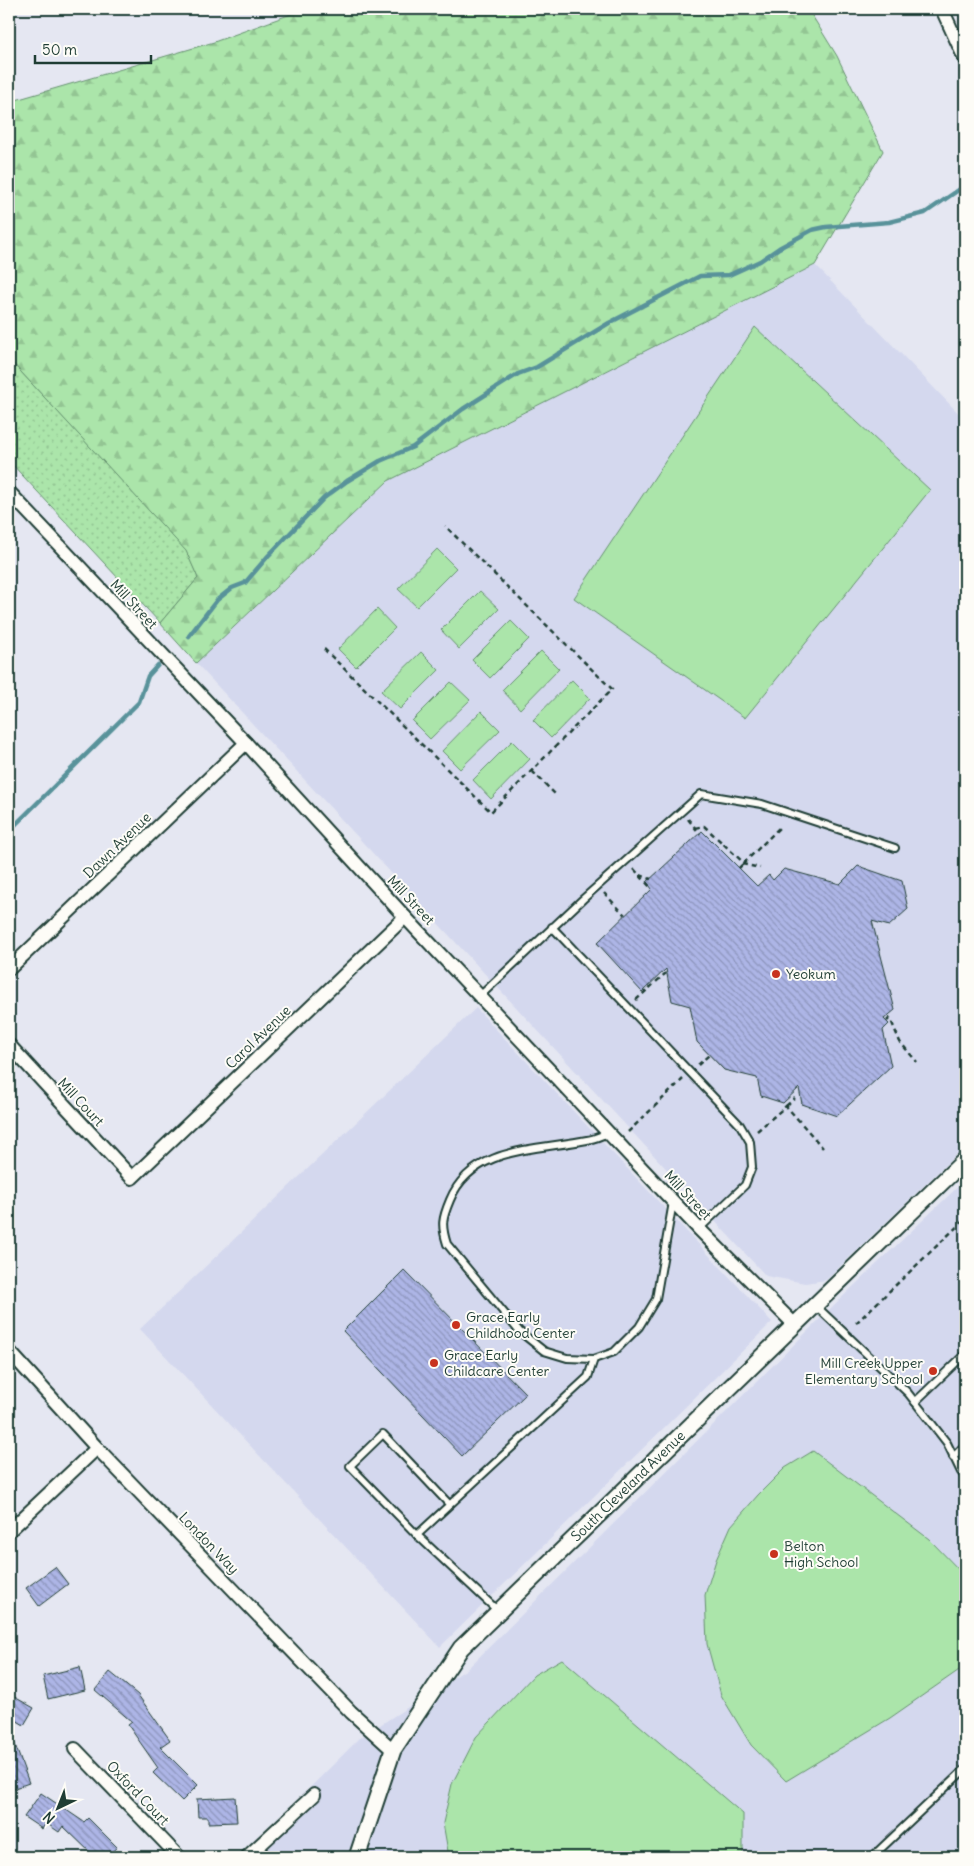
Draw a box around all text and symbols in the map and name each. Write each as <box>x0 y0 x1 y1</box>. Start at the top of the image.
scale bar <box>35 32 151 64</box>
text: 50 m <box>42 40 77 59</box>
street label: Mill Street <box>106 575 162 633</box>
street label: Dawn Avenue <box>79 808 155 882</box>
street label: Mill Street <box>383 871 439 929</box>
place label: Yeokum <box>786 965 836 983</box>
marker: Yeokum <box>770 968 782 980</box>
street label: Carol Avenue <box>222 1001 294 1073</box>
street label: Mill Court <box>54 1074 108 1130</box>
street label: Mill Street <box>660 1166 716 1224</box>
place label: Grace Early Childhood Center <box>466 1308 576 1342</box>
marker: Grace Early Childhood Center <box>450 1319 462 1331</box>
place label: Grace Early Childcare Center <box>444 1346 549 1380</box>
place label: Mill Creek Upper Elementary School <box>805 1354 923 1388</box>
marker: Grace Early Childcare Center <box>428 1357 440 1369</box>
marker: Mill Creek Upper Elementary School <box>927 1365 939 1377</box>
street label: South Cleveland Avenue <box>567 1427 689 1545</box>
street label: London Way <box>175 1508 243 1578</box>
place label: Belton High School <box>784 1537 858 1571</box>
marker: Belton High School <box>768 1548 780 1560</box>
street label: Oxford Court <box>103 1757 173 1829</box>
north arrow <box>32 1784 82 1834</box>
text: N <box>39 1808 59 1827</box>

